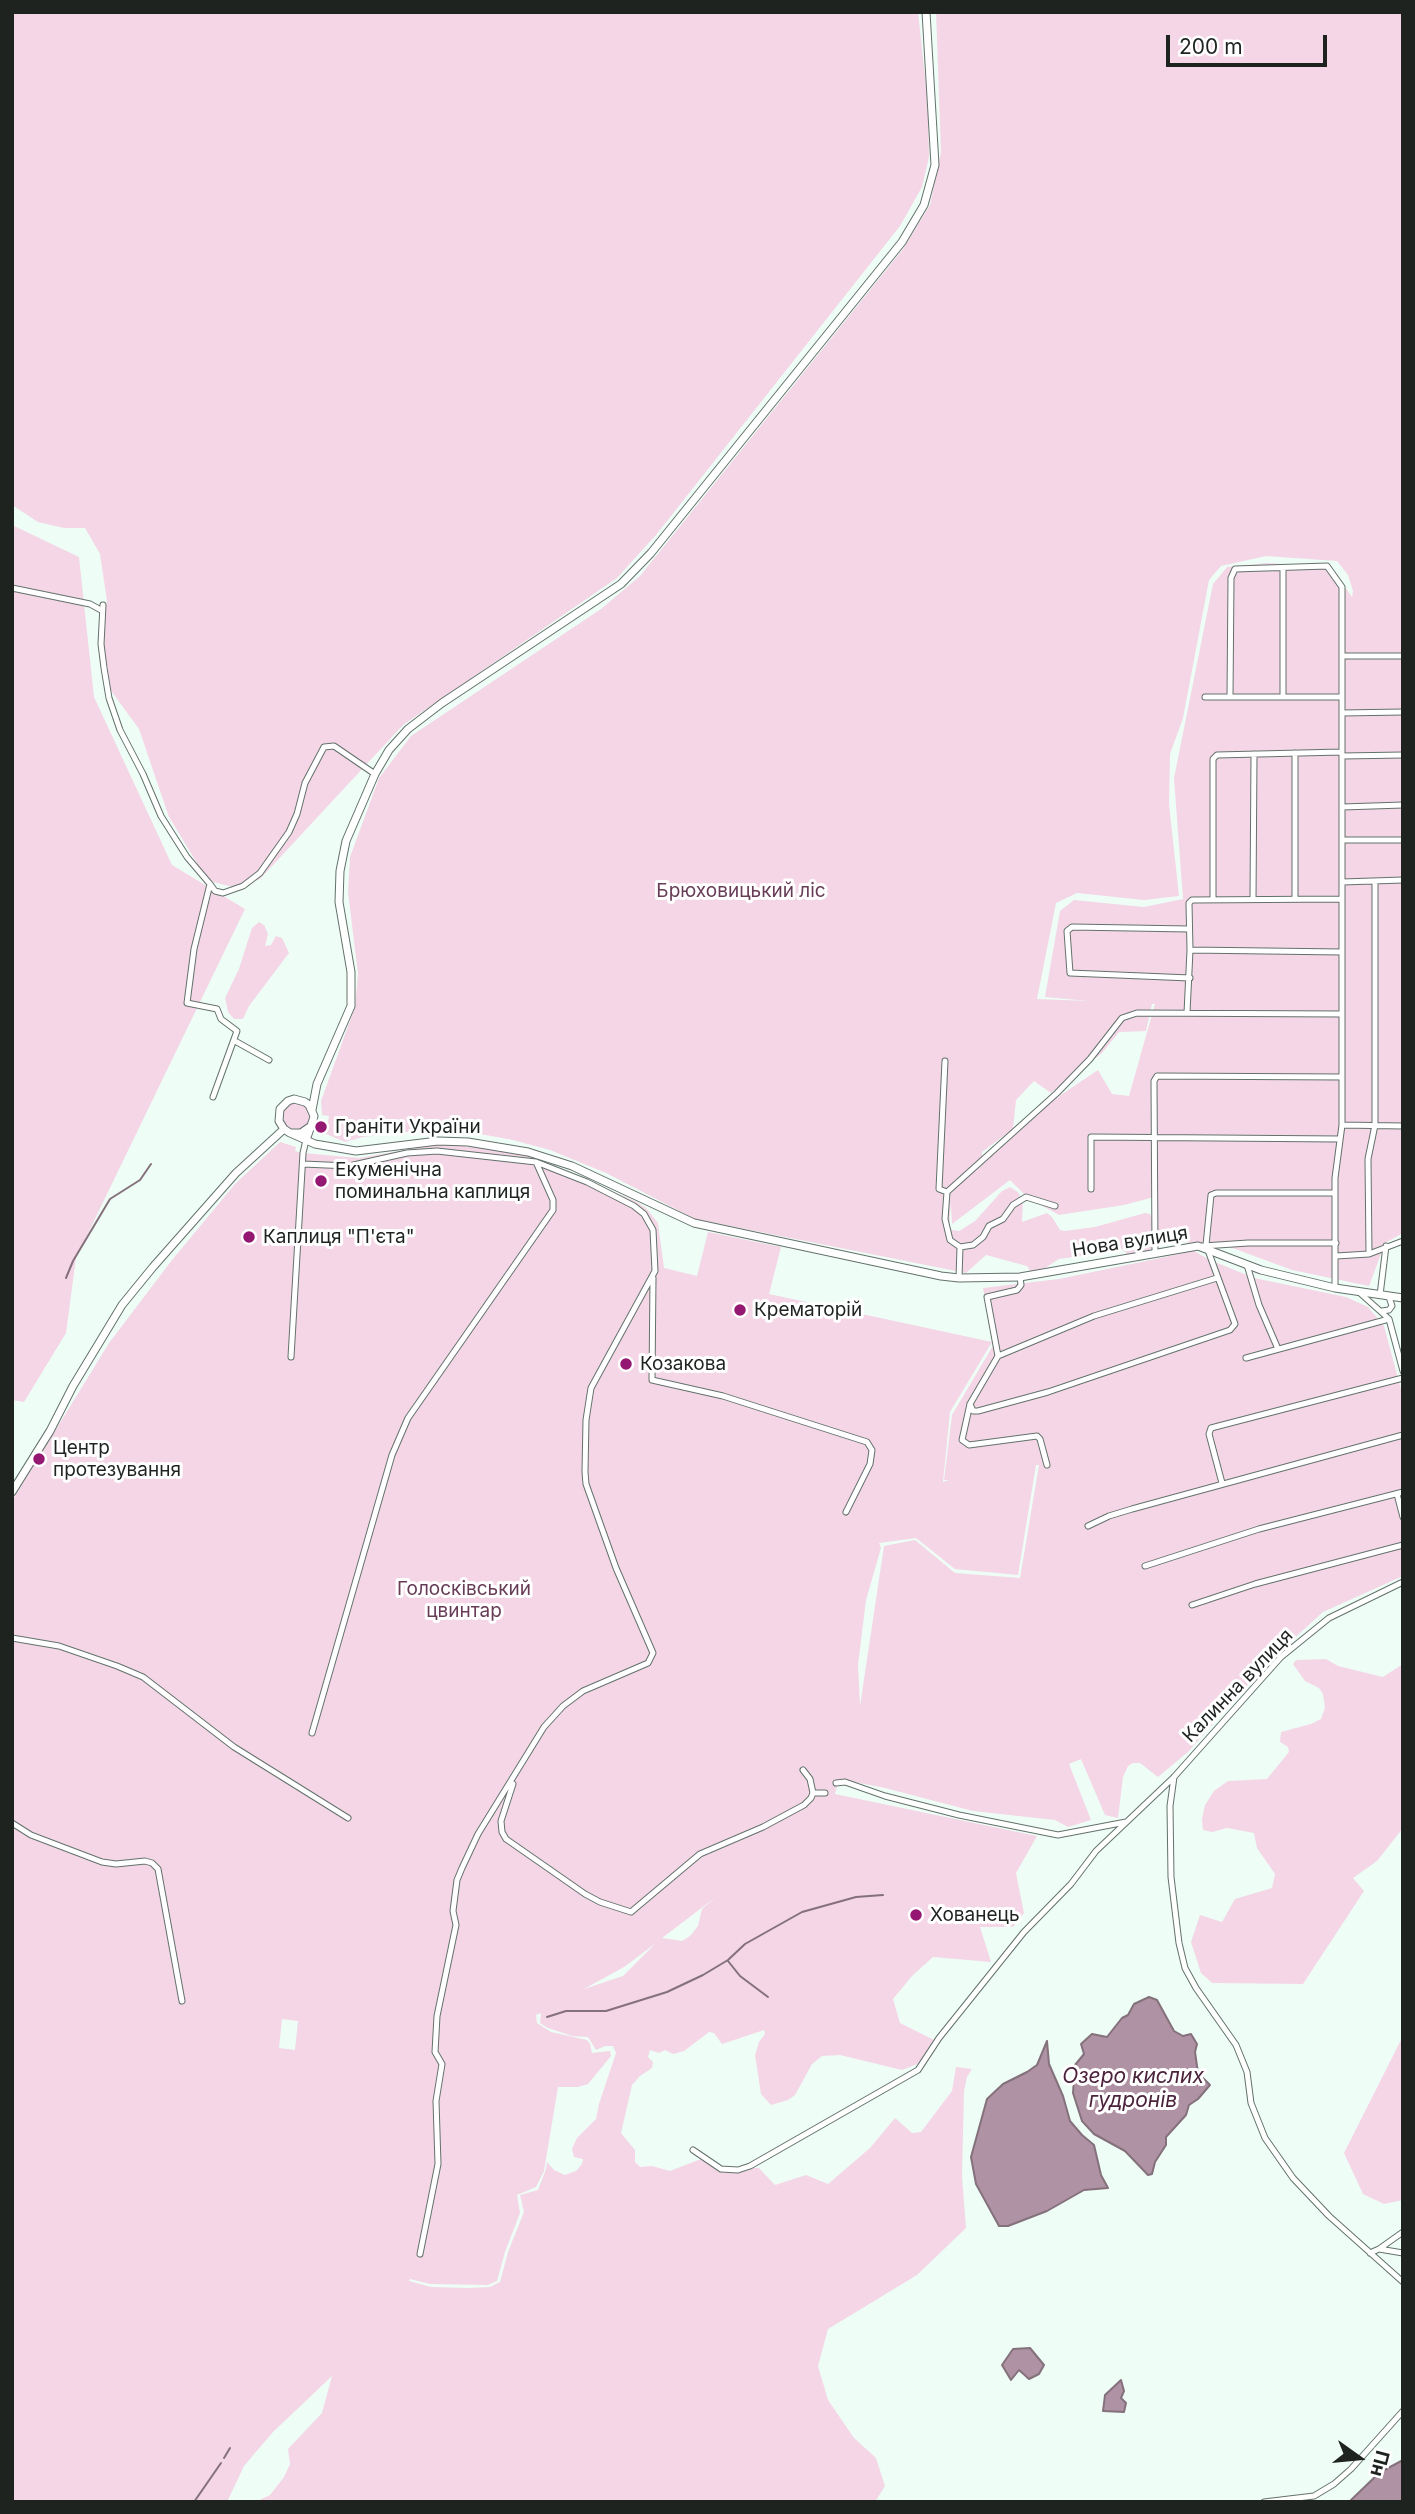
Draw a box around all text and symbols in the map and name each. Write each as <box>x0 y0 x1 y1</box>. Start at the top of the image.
scale bar <box>1170 21 1331 65</box>
text: 200 m <box>1179 34 1243 59</box>
park label: Брюховицький ліс <box>656 880 826 902</box>
place label: Граніти України <box>335 1116 481 1138</box>
marker: Граніти України <box>313 1119 329 1135</box>
place label: Екуменічна поминальна каплиця <box>335 1159 530 1203</box>
marker: Екуменічна поминальна каплиця <box>313 1173 329 1189</box>
street label: Нова вулиця <box>1071 1222 1189 1262</box>
place label: Каплиця "П'єта" <box>263 1226 414 1248</box>
marker: Каплиця "П'єта" <box>241 1229 257 1245</box>
place label: Крематорій <box>754 1299 862 1321</box>
marker: Крематорій <box>732 1302 748 1318</box>
place label: Козакова <box>640 1353 726 1375</box>
marker: Козакова <box>618 1356 634 1372</box>
place label: Центр протезування <box>53 1437 181 1481</box>
marker: Центр протезування <box>31 1451 47 1467</box>
park label: Голосківський цвинтар <box>397 1578 531 1622</box>
street label: Калинна вулиця <box>1178 1625 1298 1747</box>
place label: Хованець <box>930 1904 1019 1926</box>
marker: Хованець <box>908 1907 924 1923</box>
water label: Озеро кислих гудронів <box>1062 2064 1204 2114</box>
north arrow <box>1324 2423 1394 2493</box>
text: Пн <box>1365 2448 1394 2479</box>

